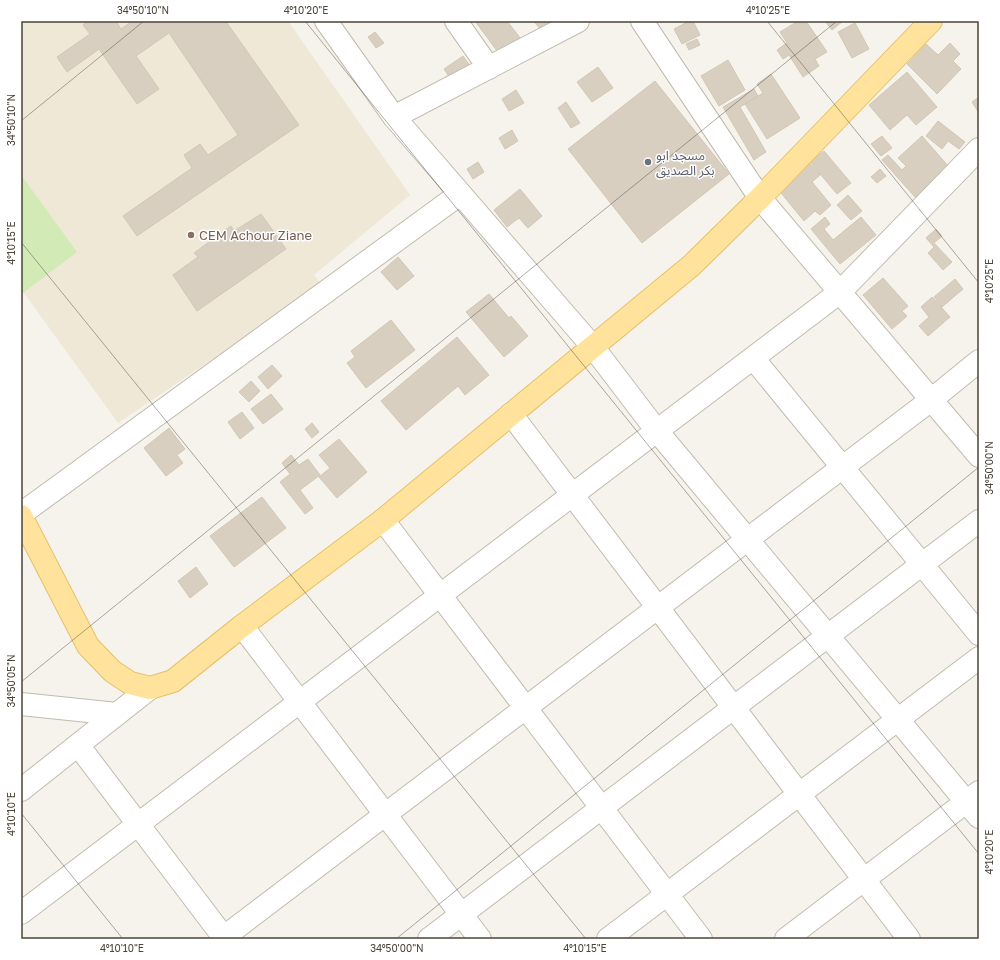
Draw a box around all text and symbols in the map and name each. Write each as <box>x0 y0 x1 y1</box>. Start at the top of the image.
text: 34°50'10"N <box>117 4 169 16</box>
text: 4°10'20"E <box>284 4 328 16</box>
text: 4°10'25"E <box>746 4 790 16</box>
text: 34°50'10"N <box>5 94 17 146</box>
place label: مسجد ابو بكر الصديق <box>656 147 715 179</box>
marker: مسجد ابو بكر الصديق <box>643 157 653 167</box>
text: 4°10'15"E <box>5 221 17 265</box>
place label: CEM Achour Ziane <box>199 227 312 243</box>
marker: CEM Achour Ziane <box>186 230 196 240</box>
text: 4°10'25"E <box>983 259 995 303</box>
text: 34°50'00"N <box>983 441 995 495</box>
text: 34°50'05"N <box>5 654 17 708</box>
text: 4°10'10"E <box>5 792 17 836</box>
text: 4°10'20"E <box>983 830 995 874</box>
text: 4°10'10"E <box>100 942 144 954</box>
text: 34°50'00"N <box>370 942 424 954</box>
text: 4°10'15"E <box>563 942 607 954</box>

